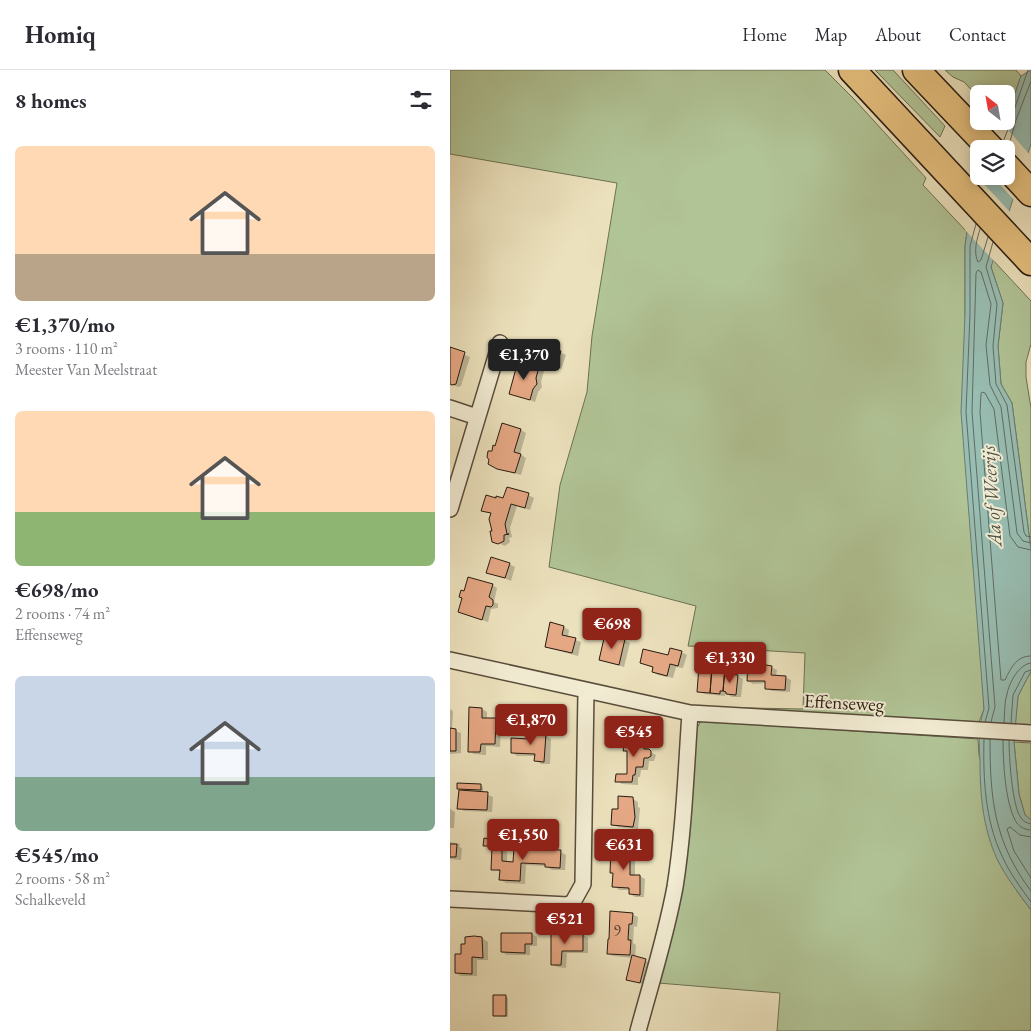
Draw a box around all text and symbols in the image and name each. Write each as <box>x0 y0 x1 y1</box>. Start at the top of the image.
text: Homiq <box>25 19 96 50</box>
text: Home <box>742 23 787 46</box>
text: Map <box>815 23 847 46</box>
text: About <box>875 23 921 46</box>
text: Contact <box>949 23 1006 46</box>
north arrow <box>970 85 1015 130</box>
map controls <box>970 85 1015 185</box>
icon: filters <box>407 86 435 114</box>
text: 8 homes <box>15 87 87 114</box>
button: layers <box>970 140 1015 185</box>
icon: home <box>180 178 270 268</box>
text: €1,370/mo <box>15 311 115 338</box>
text: 3 rooms · 110 m² <box>15 338 118 359</box>
pin: €1,370 <box>483 338 565 381</box>
text: €1,370 <box>499 344 549 365</box>
text: Meester Van Meelstraat <box>15 359 157 380</box>
icon: home <box>180 443 270 533</box>
water label: Aa of Weerijs <box>974 444 1008 549</box>
text: €698/mo <box>15 576 99 603</box>
text: 2 rooms · 74 m² <box>15 603 110 624</box>
pin: €698 <box>582 608 642 650</box>
text: €698 <box>593 613 631 634</box>
text: Effenseweg <box>15 624 83 645</box>
pin: €1,330 <box>689 642 771 684</box>
text: €1,330 <box>705 647 755 668</box>
street label: Effenseweg <box>803 688 885 717</box>
pin: €1,870 <box>490 704 572 746</box>
icon: home <box>180 708 270 798</box>
text: €1,870 <box>506 709 556 730</box>
pin: €545 <box>604 716 664 758</box>
text: €545 <box>615 721 653 742</box>
pin: €1,550 <box>482 818 564 861</box>
text: €1,550 <box>498 824 548 845</box>
pin: €631 <box>594 828 654 871</box>
text: €631 <box>605 834 643 855</box>
text: €545/mo <box>15 841 99 868</box>
text: 2 rooms · 58 m² <box>15 868 110 889</box>
text: Schalkeveld <box>15 889 86 910</box>
pin: €521 <box>535 902 595 945</box>
text: €521 <box>546 908 584 929</box>
house number: 9 <box>613 920 621 941</box>

